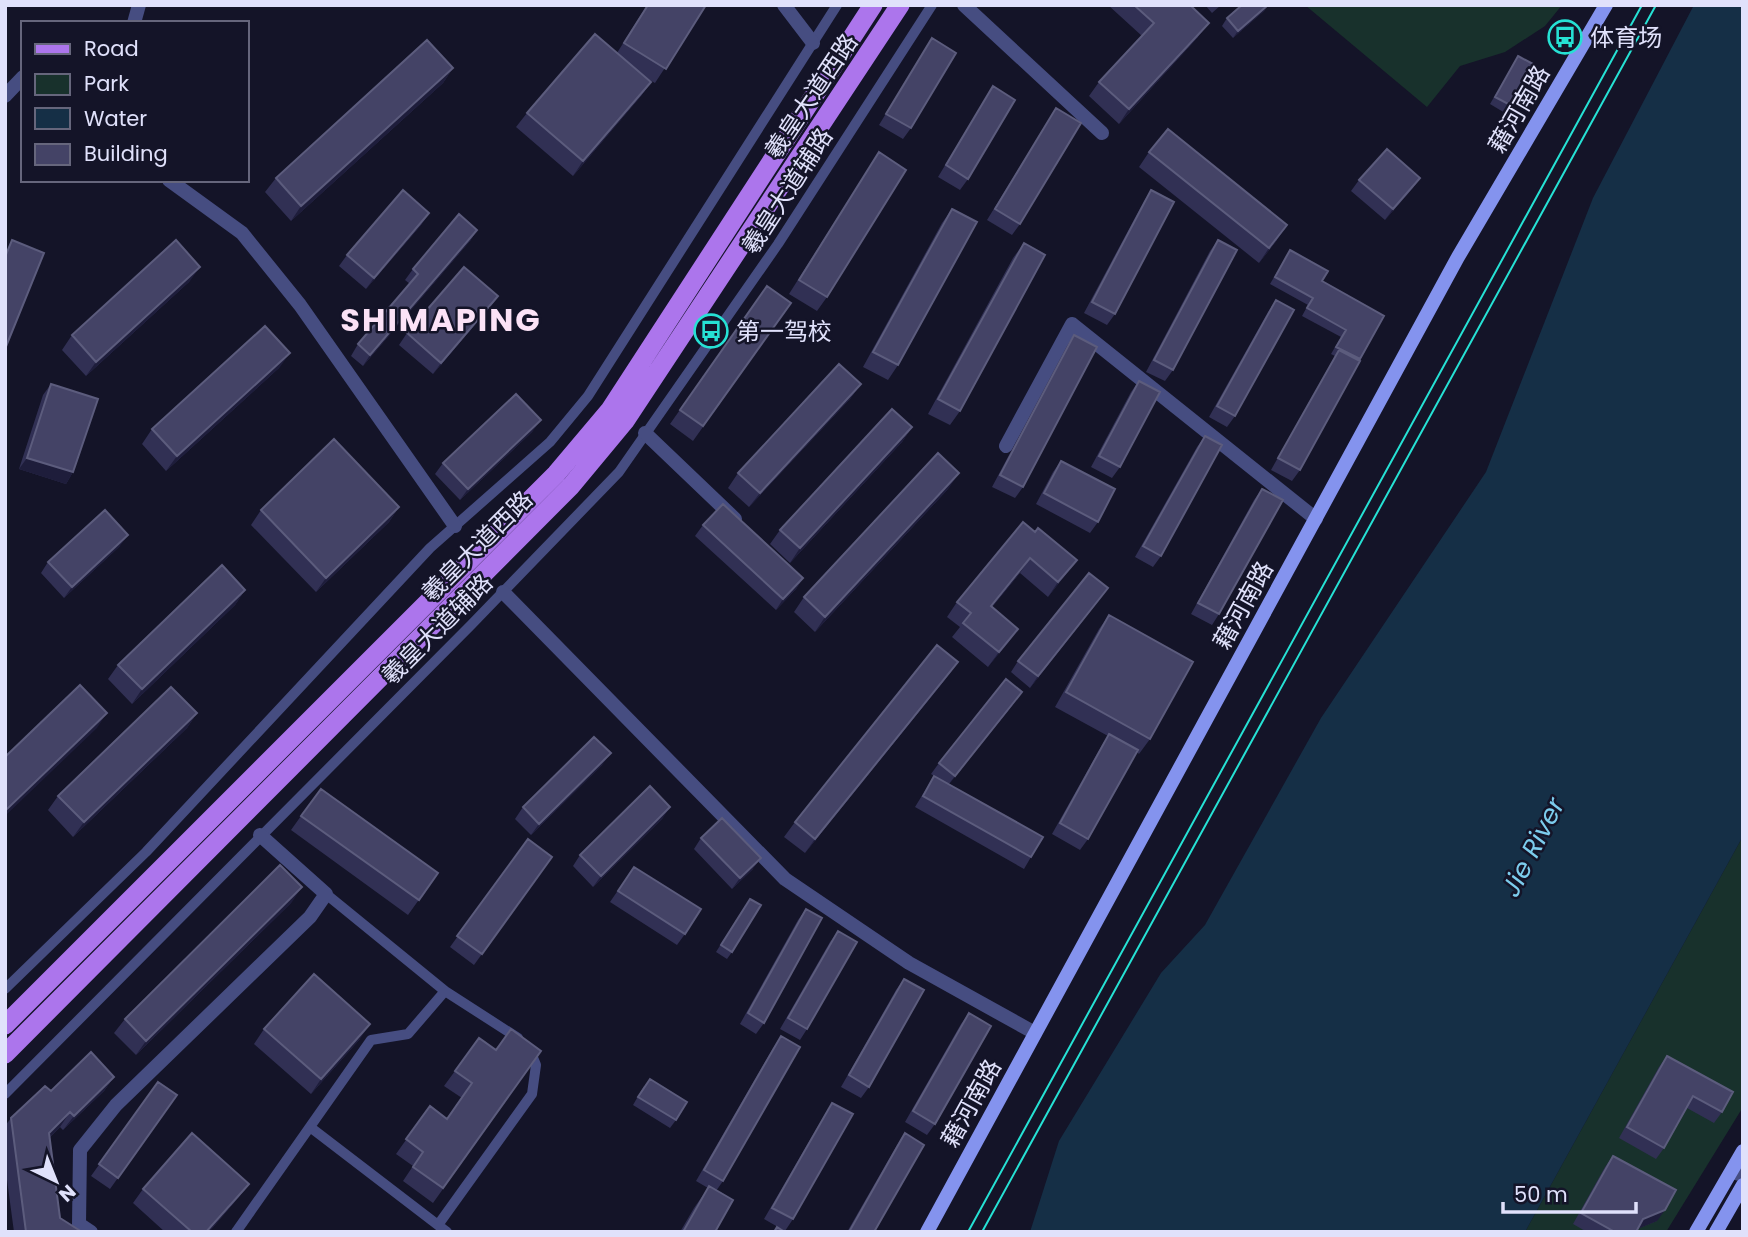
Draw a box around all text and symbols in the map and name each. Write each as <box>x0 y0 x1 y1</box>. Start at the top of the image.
bus stop icon: 体育场 <box>1546 18 1584 56</box>
legend <box>21 21 248 182</box>
place label: 体育场 <box>1590 21 1662 54</box>
street label: 羲皇大道西路 <box>757 27 865 165</box>
text: Road <box>84 34 139 63</box>
street label: 藉河南路 <box>1481 59 1557 159</box>
text: Park <box>84 69 129 98</box>
text: Water <box>84 104 147 133</box>
street label: 羲皇大道辅路 <box>734 122 840 260</box>
text: Building <box>84 139 168 168</box>
district label: SHIMAPING <box>340 297 542 342</box>
bus stop icon: 第一驾校 <box>692 312 730 350</box>
place label: 第一驾校 <box>736 315 832 348</box>
street label: 羲皇大道西路 <box>414 483 540 609</box>
street label: 藉河南路 <box>1205 555 1281 655</box>
street label: 羲皇大道辅路 <box>374 566 500 692</box>
water label: Jie River <box>1493 790 1574 903</box>
street label: 藉河南路 <box>933 1053 1009 1153</box>
north arrow <box>21 1146 91 1216</box>
scale bar <box>1503 1170 1636 1214</box>
text: N <box>53 1178 82 1208</box>
text: 50 m <box>1514 1180 1568 1209</box>

